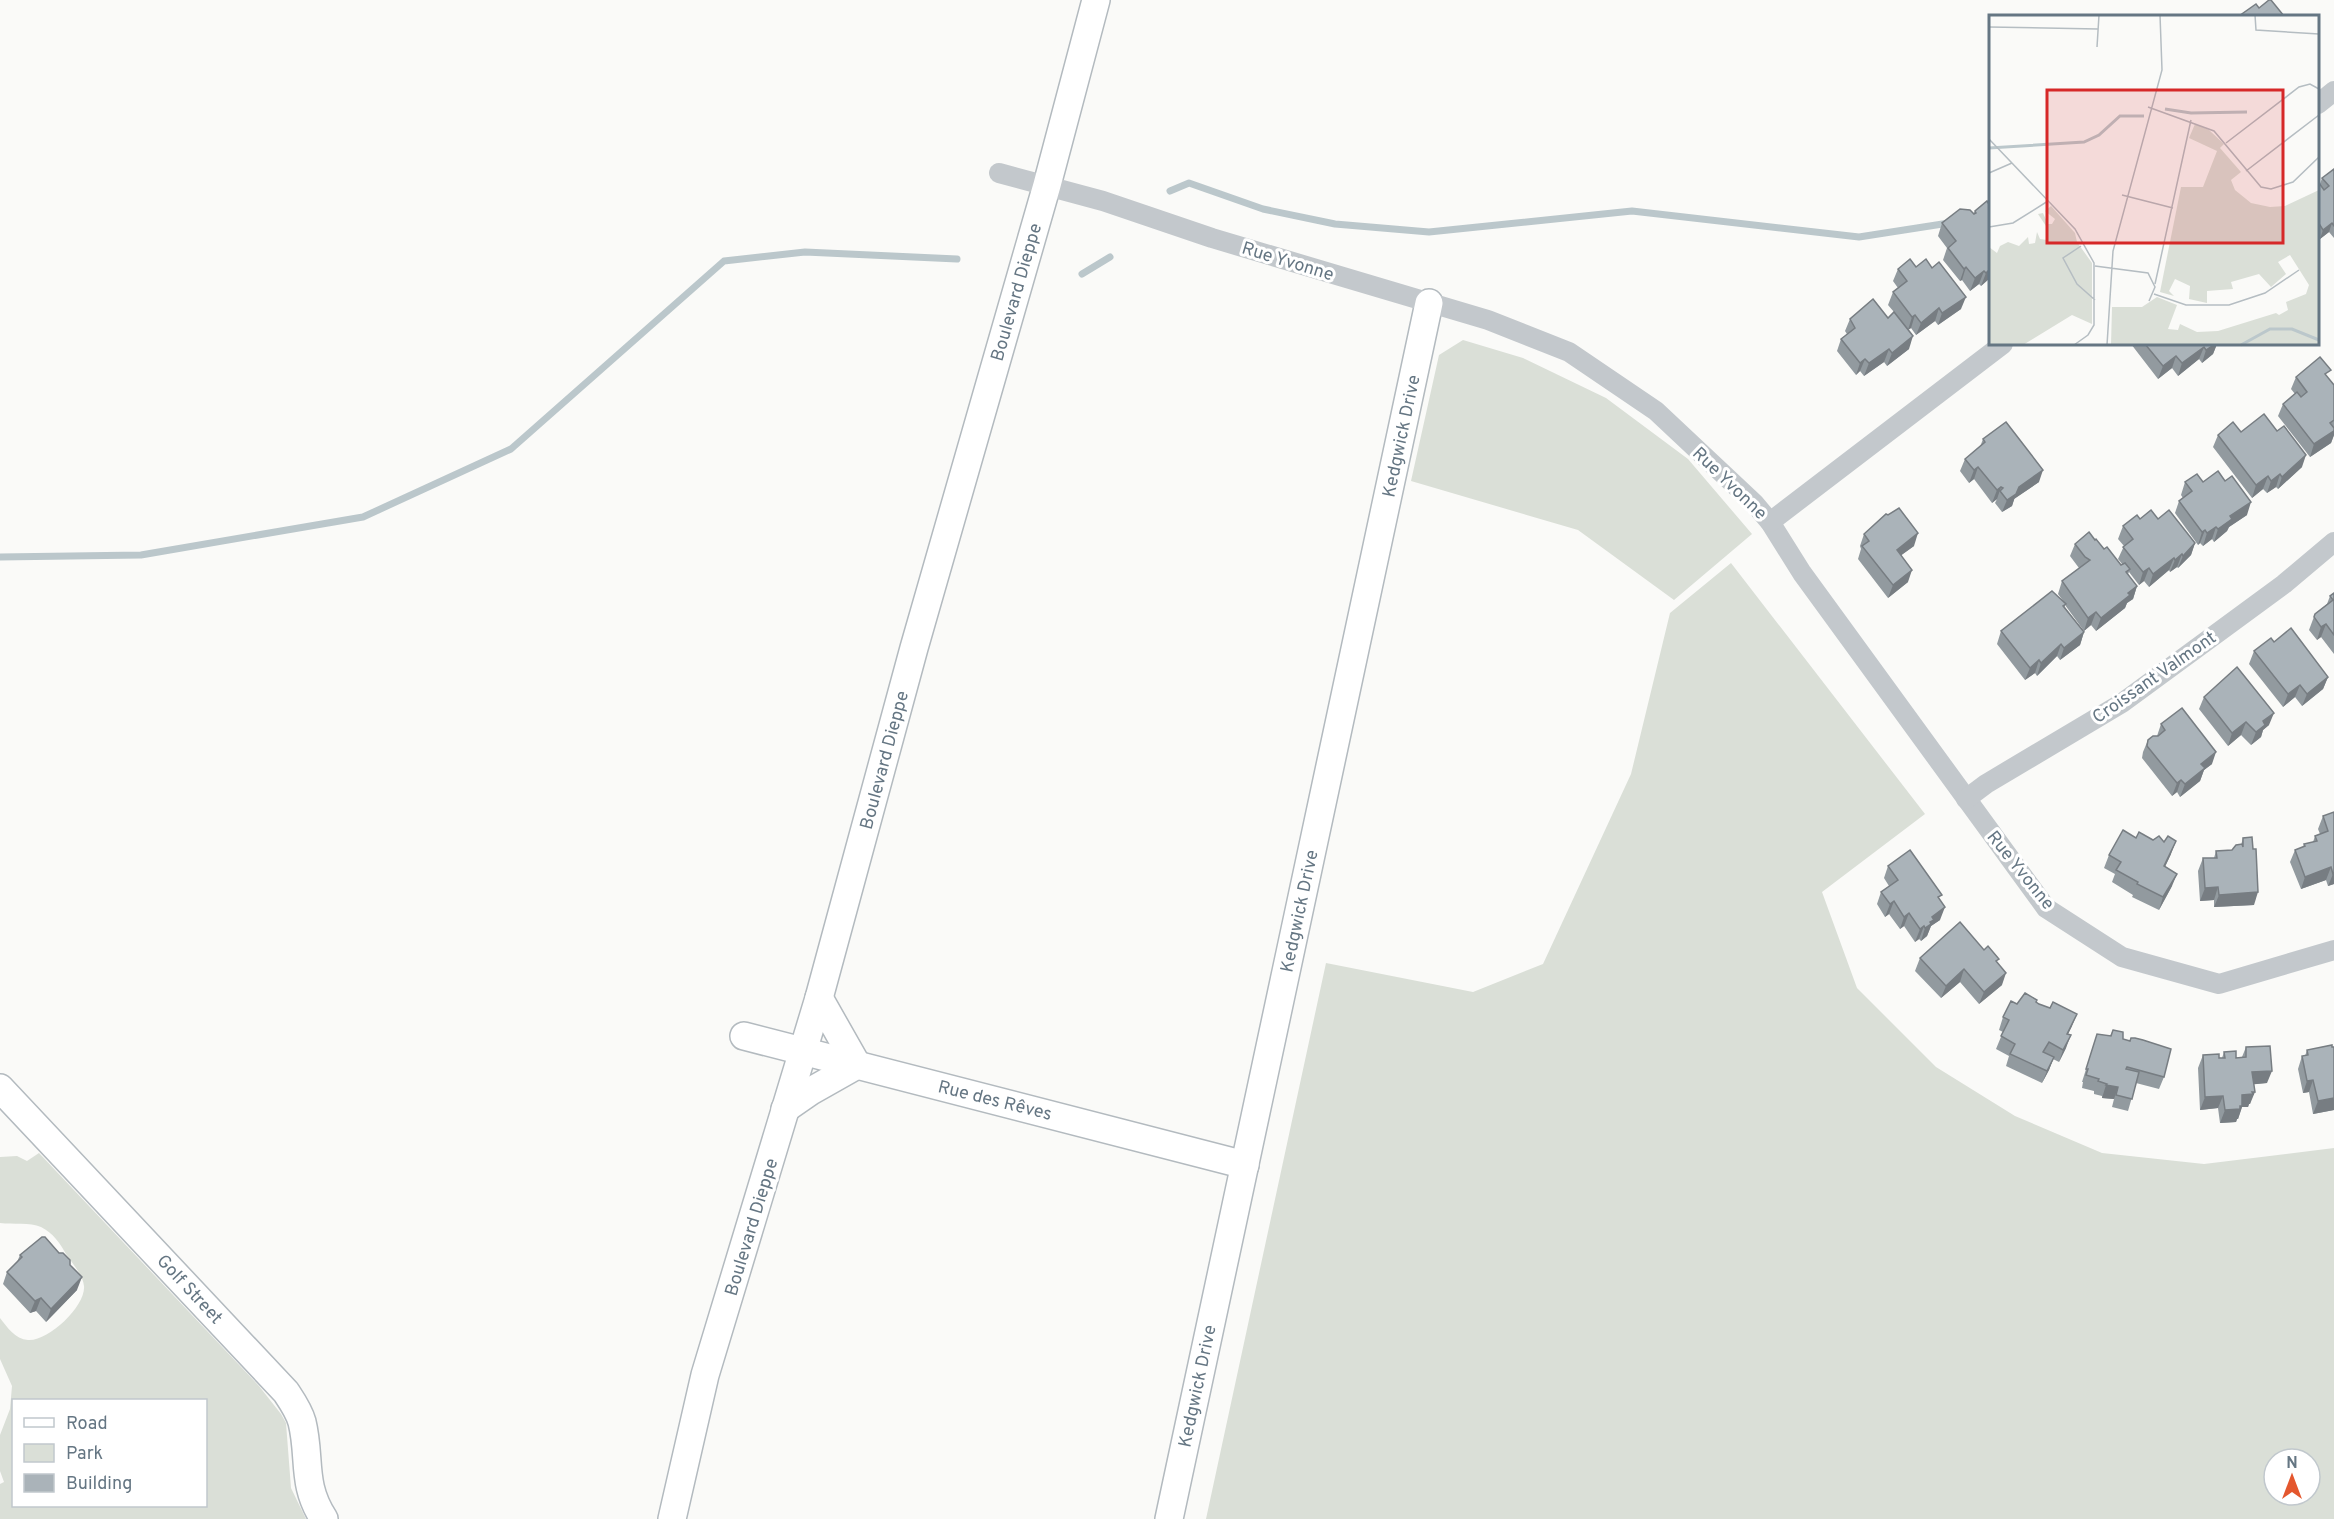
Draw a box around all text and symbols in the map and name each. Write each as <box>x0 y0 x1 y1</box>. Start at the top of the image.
inset map <box>1989 15 2319 345</box>
street label: Boulevard Dieppe <box>987 221 1048 364</box>
street label: Rue Yvonne <box>1239 238 1336 287</box>
street label: Kedgwick Drive <box>1378 373 1427 500</box>
street label: Rue Yvonne <box>1687 443 1771 525</box>
street label: Croissant Valmont <box>2088 627 2221 730</box>
street label: Boulevard Dieppe <box>856 689 915 832</box>
street label: Rue Yvonne <box>1981 827 2059 915</box>
street label: Kedgwick Drive <box>1276 848 1325 975</box>
street label: Rue des Rêves <box>935 1076 1054 1127</box>
street label: Boulevard Dieppe <box>721 1156 784 1299</box>
street label: Golf Street <box>151 1250 227 1330</box>
street label: Kedgwick Drive <box>1174 1323 1223 1450</box>
legend <box>12 1399 207 1507</box>
text: Road <box>66 1413 108 1436</box>
text: Park <box>66 1443 103 1466</box>
north arrow <box>2262 1447 2322 1507</box>
text: N <box>2286 1454 2298 1474</box>
text: Building <box>66 1473 132 1496</box>

